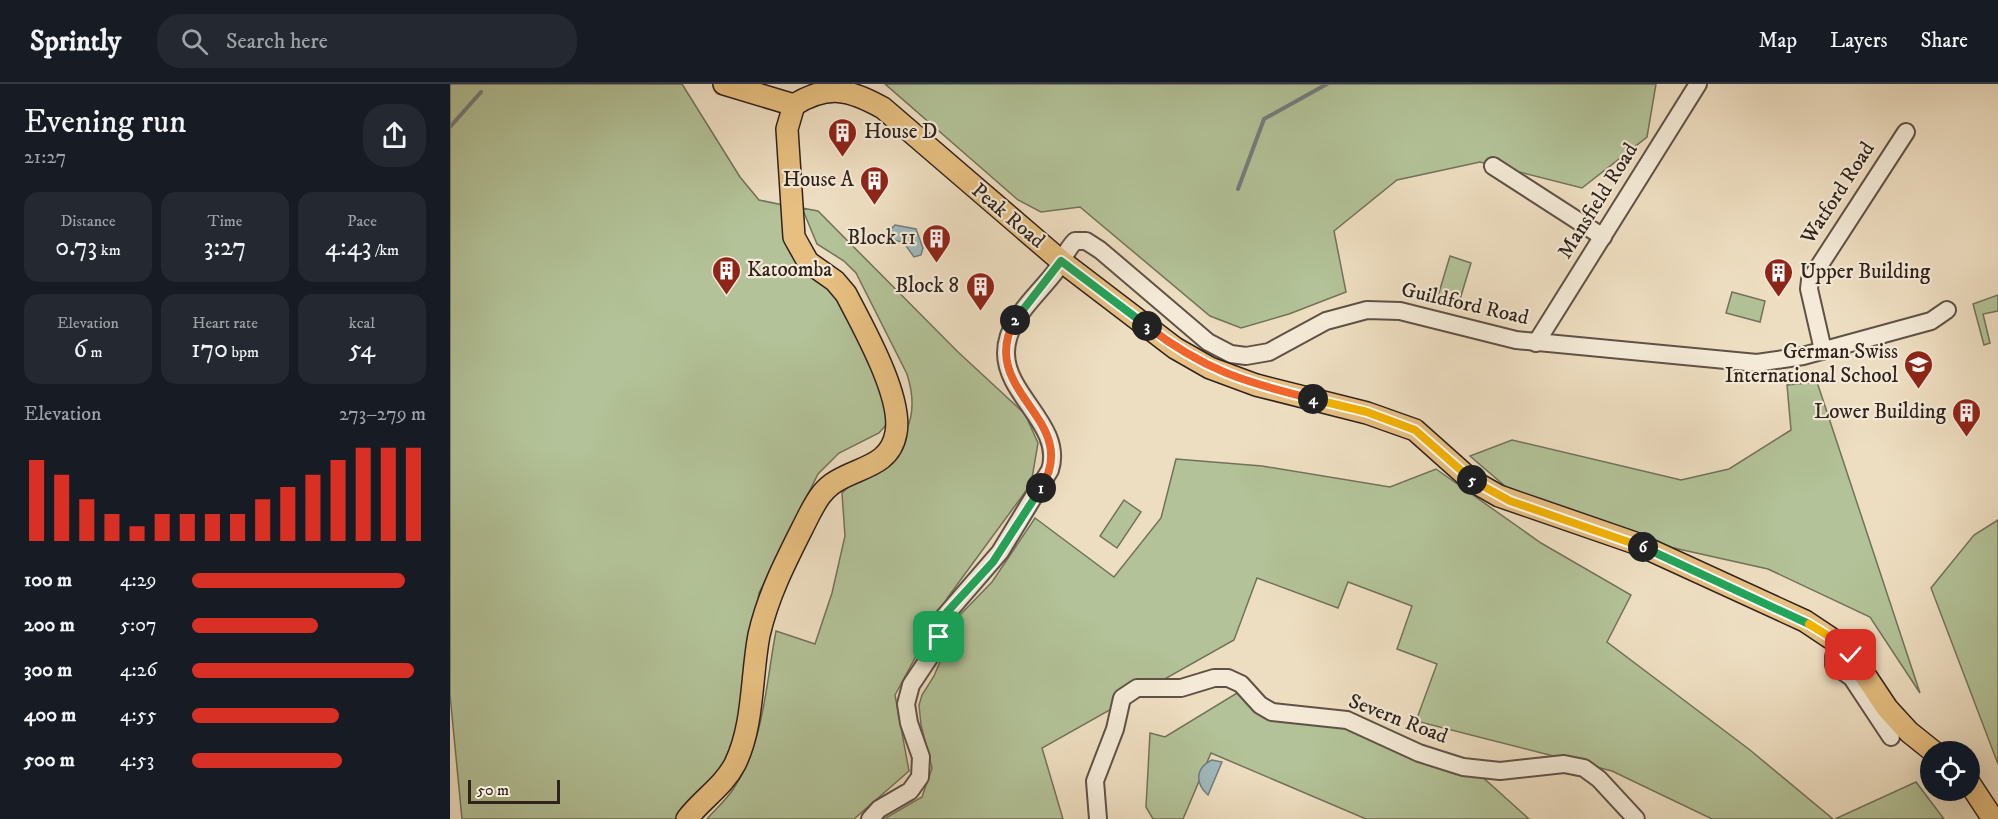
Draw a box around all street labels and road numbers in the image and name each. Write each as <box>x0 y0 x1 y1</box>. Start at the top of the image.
street label: Watford Road <box>1795 137 1881 250</box>
street label: Mansfield Road <box>1552 138 1644 264</box>
street label: Peak Road <box>966 178 1050 255</box>
street label: Guildford Road <box>1399 277 1532 331</box>
street label: Severn Road <box>1345 688 1452 750</box>

